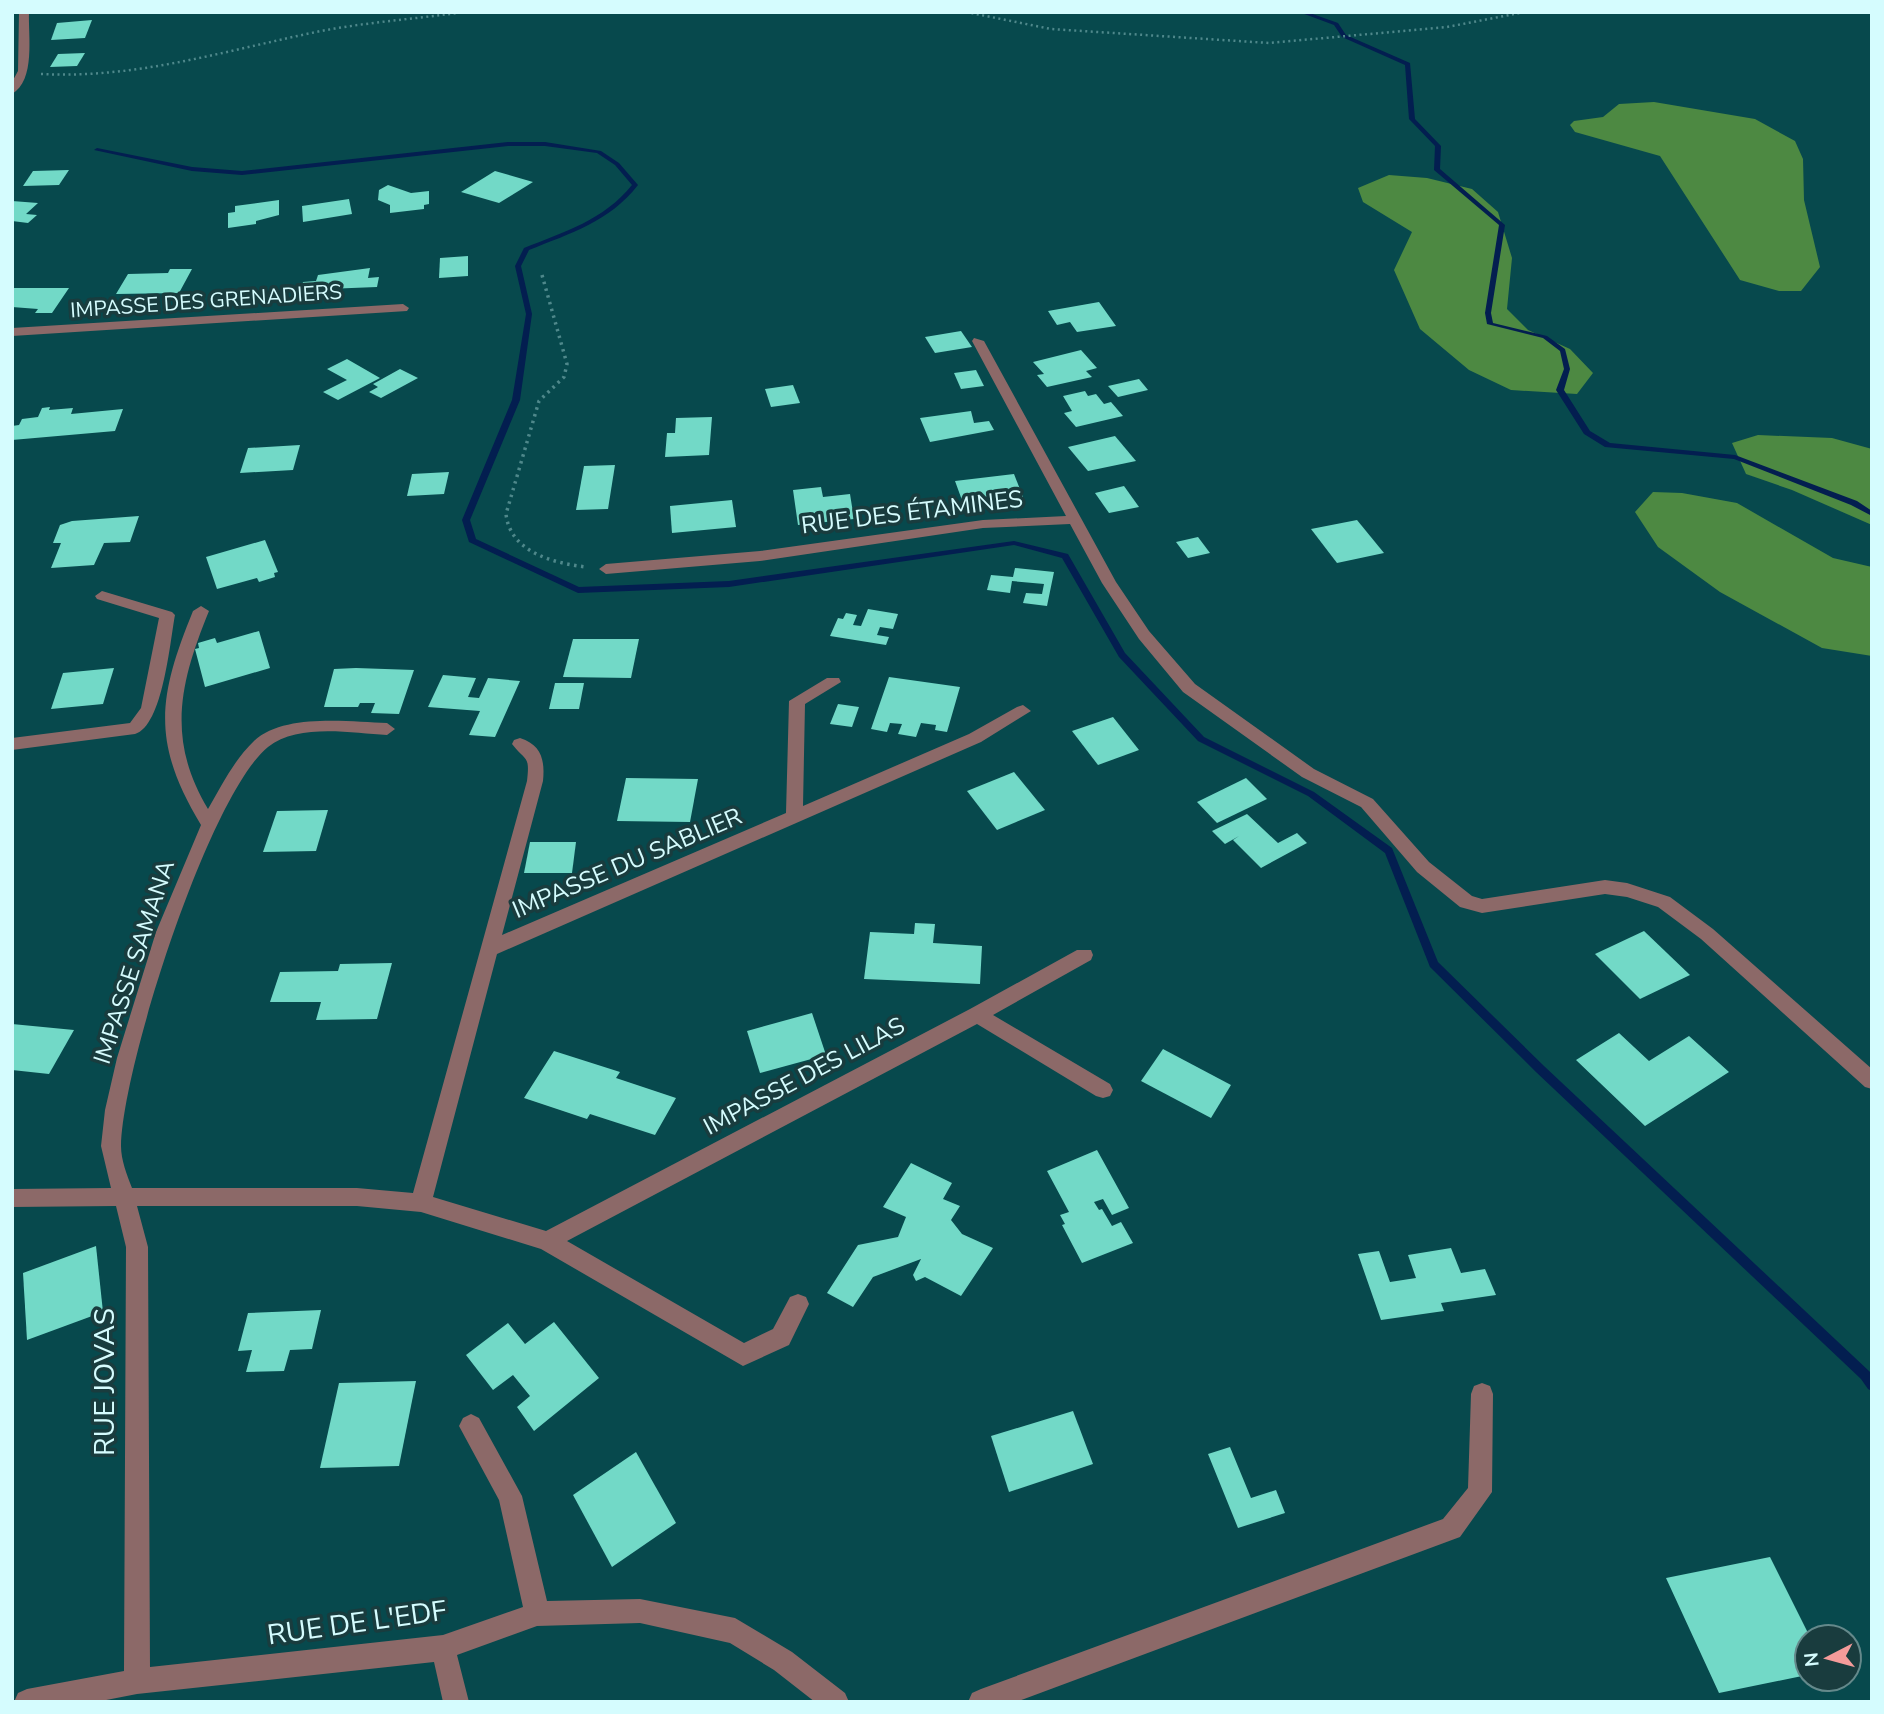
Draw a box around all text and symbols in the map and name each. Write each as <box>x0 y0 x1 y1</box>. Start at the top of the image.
street label: IMPASSE DES GRENADIERS <box>69 278 343 324</box>
street label: RUE DES ÉTAMINES <box>799 483 1025 541</box>
street label: IMPASSE DU SABLIER <box>507 800 747 926</box>
street label: IMPASSE SAMANA <box>86 855 182 1068</box>
street label: IMPASSE DES LILAS <box>698 1009 910 1143</box>
street label: RUE JOVAS <box>86 1308 124 1456</box>
street label: RUE DE L'EDF <box>265 1592 449 1654</box>
north arrow <box>1793 1623 1863 1693</box>
text: N <box>1798 1651 1826 1668</box>

